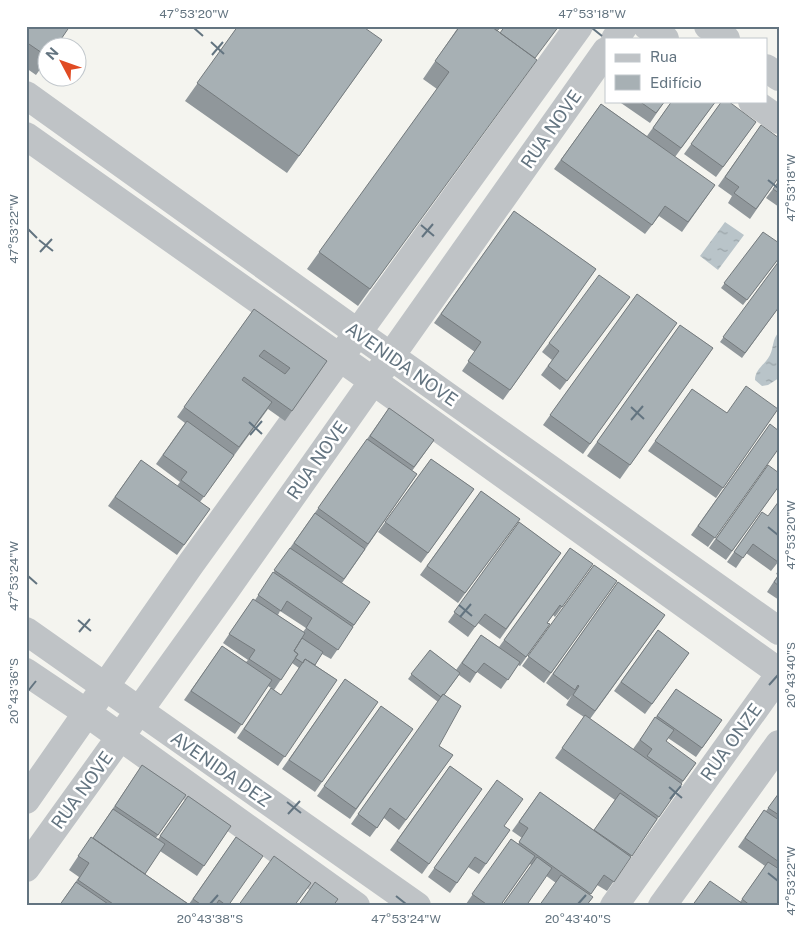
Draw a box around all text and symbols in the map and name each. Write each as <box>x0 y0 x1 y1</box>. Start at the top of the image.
text: 47°53'20"W <box>159 7 229 21</box>
text: 47°53'18"W <box>558 7 626 21</box>
north arrow <box>38 38 88 88</box>
legend <box>605 38 768 102</box>
text: N <box>43 44 62 63</box>
text: Rua <box>650 48 677 65</box>
text: Edifício <box>650 74 702 91</box>
street label: RUA NOVE <box>516 86 586 172</box>
text: 47°53'18"W <box>784 154 798 222</box>
text: 47°53'22"W <box>7 194 21 264</box>
street label: AVENIDA NOVE <box>342 318 462 410</box>
street label: RUA NOVE <box>282 417 352 503</box>
text: 47°53'20"W <box>784 500 798 570</box>
text: 47°53'24"W <box>7 541 21 611</box>
text: 20°43'40"S <box>784 642 798 708</box>
text: 20°43'36"S <box>7 658 21 724</box>
street label: RUA ONZE <box>696 699 766 785</box>
street label: AVENIDA DEZ <box>167 727 275 811</box>
street label: RUA NOVE <box>47 747 117 833</box>
text: 47°53'22"W <box>784 846 798 916</box>
text: 20°43'38"S <box>177 912 243 926</box>
text: 47°53'24"W <box>371 912 441 926</box>
text: 20°43'40"S <box>545 912 611 926</box>

